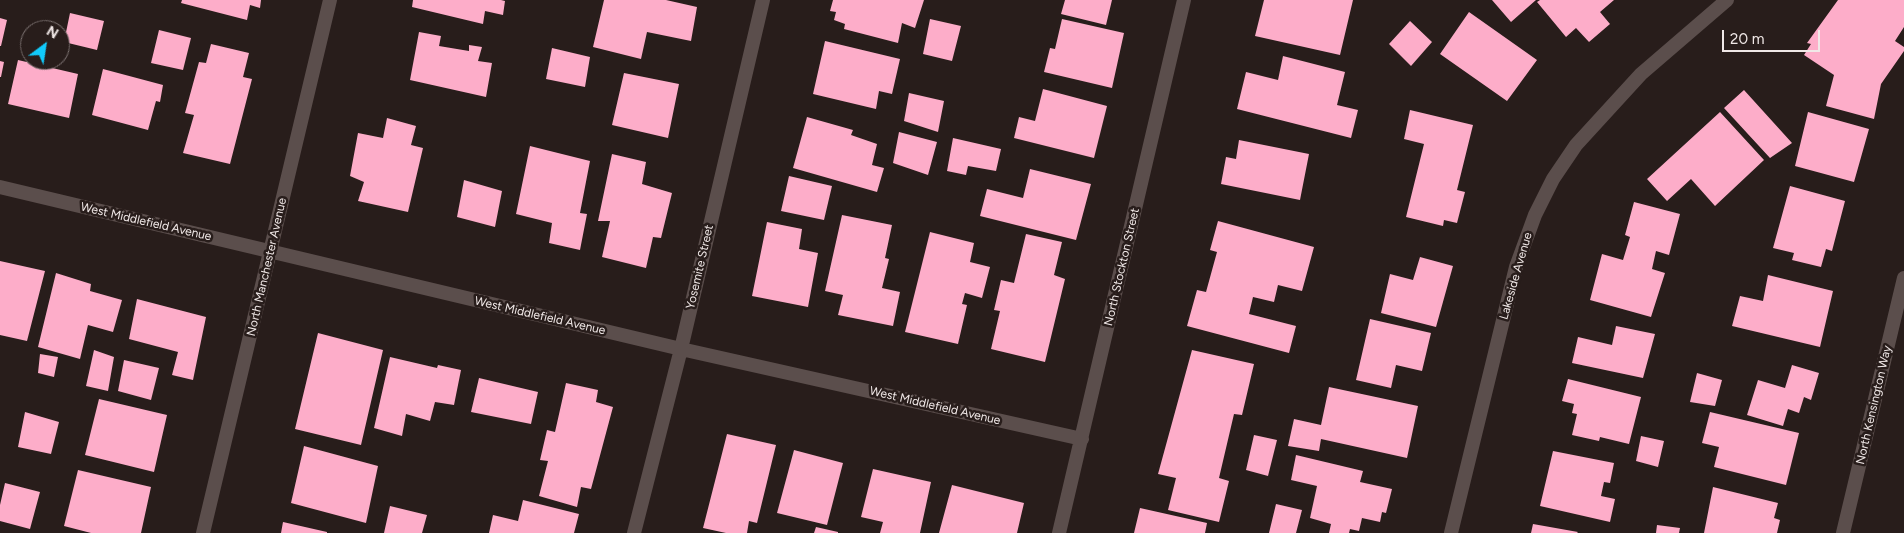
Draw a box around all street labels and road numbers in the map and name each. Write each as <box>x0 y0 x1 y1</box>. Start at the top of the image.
street label: North Manchester Avenue <box>244 196 290 338</box>
street label: West Middlefield Avenue <box>79 200 213 244</box>
street label: North Stockton Street <box>1101 207 1143 327</box>
street label: Yosemite Street <box>683 223 717 311</box>
street label: Lakeside Avenue <box>1497 231 1535 321</box>
street label: West Middlefield Avenue <box>473 294 607 338</box>
street label: North Kensington Way <box>1853 344 1895 466</box>
street label: West Middlefield Avenue <box>868 384 1002 428</box>

